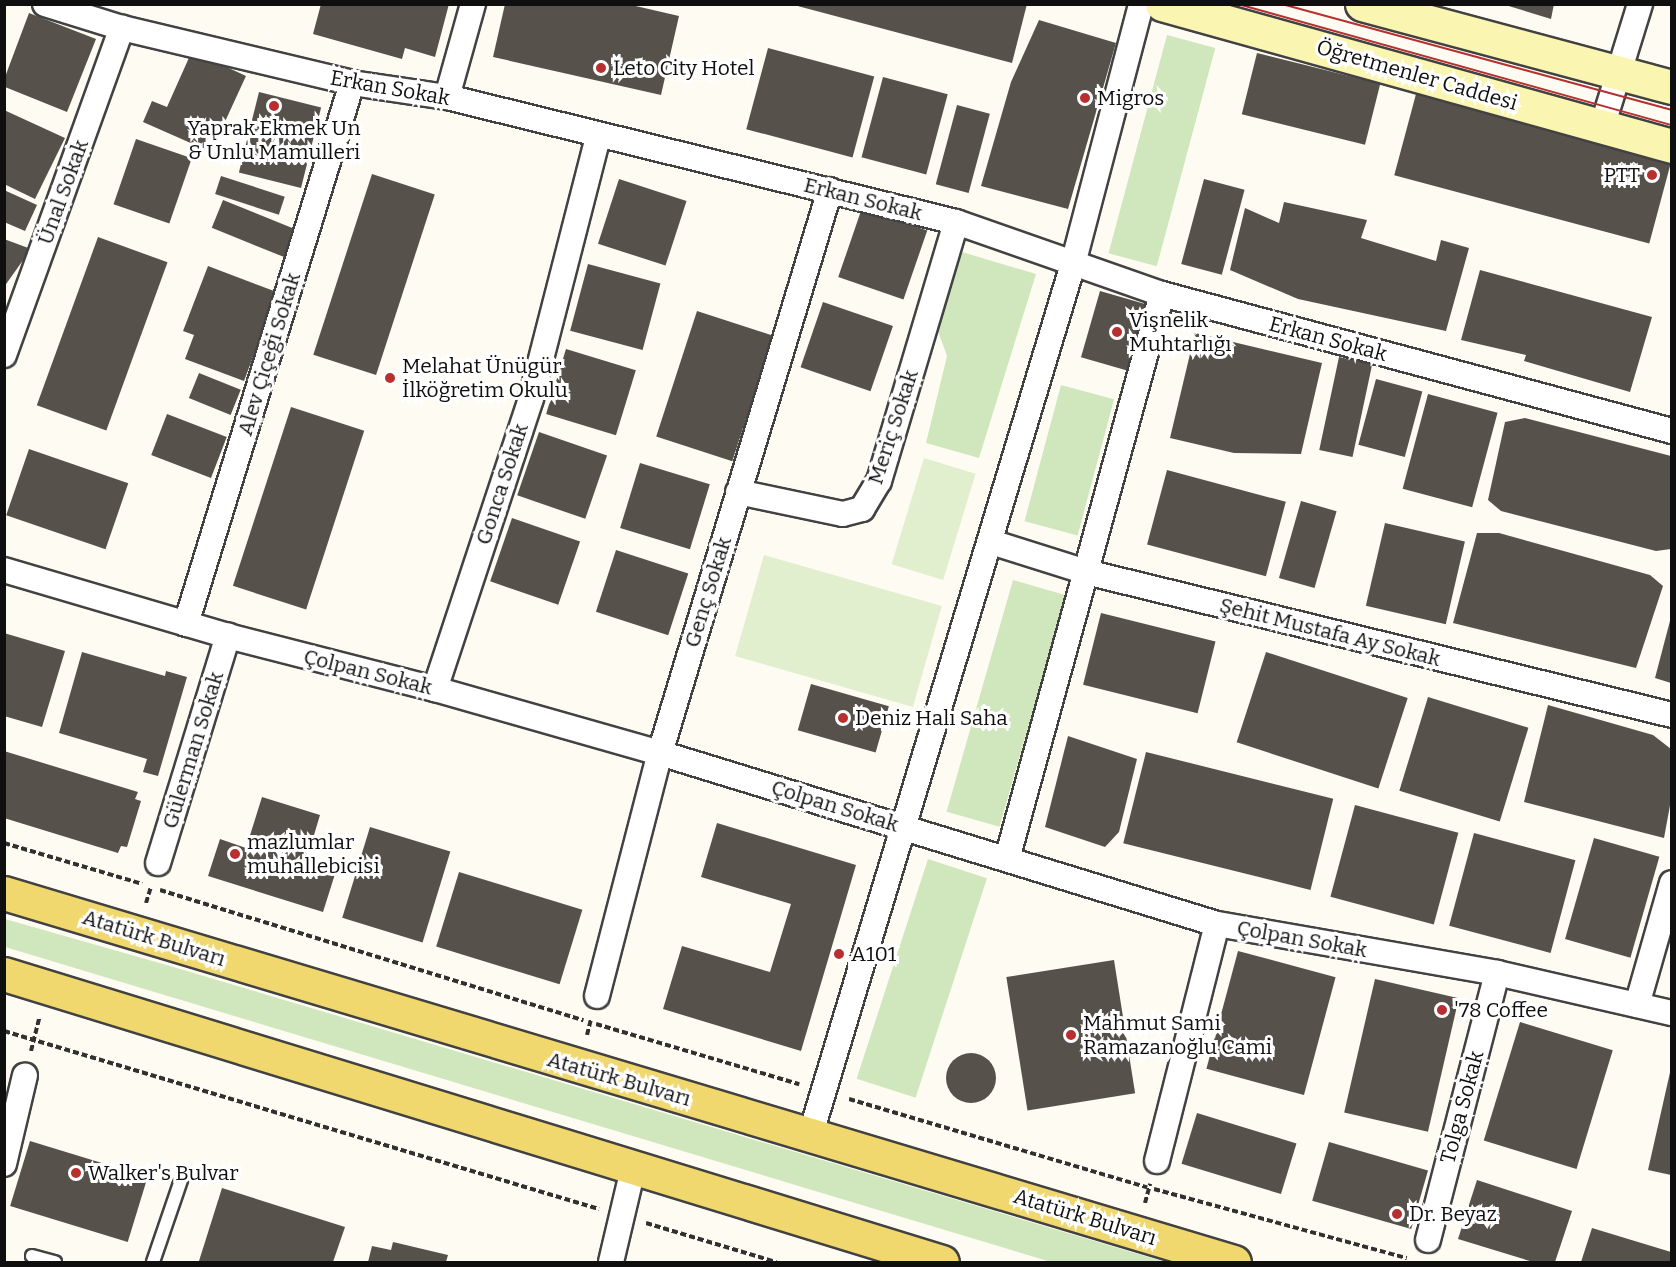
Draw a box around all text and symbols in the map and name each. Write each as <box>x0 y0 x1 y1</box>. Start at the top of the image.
street label: Öğretmenler Caddesi <box>1314 34 1520 116</box>
place label: Leto City Hotel <box>613 55 755 81</box>
marker: Leto City Hotel <box>594 61 608 75</box>
street label: Erkan Sokak <box>328 65 452 111</box>
place label: Migros <box>1097 85 1164 111</box>
marker: Migros <box>1078 91 1092 105</box>
marker: Yaprak Ekmek Un & Unlu Mamulleri <box>267 99 281 113</box>
place label: Yaprak Ekmek Un & Unlu Mamulleri <box>187 115 361 165</box>
street label: Ünal Sokak <box>32 136 94 248</box>
place label: PTT <box>1604 162 1640 188</box>
marker: PTT <box>1645 168 1659 182</box>
street label: Erkan Sokak <box>801 172 925 226</box>
street label: Alev Çiçeği Sokak <box>232 269 306 439</box>
place label: Vişnelik Muhtarlığı <box>1129 307 1232 357</box>
street label: Erkan Sokak <box>1266 311 1390 367</box>
marker: Vişnelik Muhtarlığı <box>1110 325 1124 339</box>
place label: Melahat Ünügür İlköğretim Okulu <box>402 353 568 403</box>
street label: Meriç Sokak <box>863 366 923 488</box>
marker: Melahat Ünügür İlköğretim Okulu <box>383 371 397 385</box>
street label: Gonca Sokak <box>471 420 533 548</box>
street label: Genç Sokak <box>679 534 737 650</box>
street label: Şehit Mustafa Ay Sokak <box>1217 592 1443 672</box>
street label: Çolpan Sokak <box>301 644 435 700</box>
street label: Gülerman Sokak <box>157 668 229 832</box>
place label: Deniz Halı Saha <box>855 705 1008 731</box>
marker: Deniz Halı Saha <box>836 711 850 725</box>
street label: Çolpan Sokak <box>768 775 902 837</box>
place label: mazlumlar muhallebicisi <box>247 829 380 879</box>
marker: mazlumlar muhallebicisi <box>228 847 242 861</box>
street label: Atatürk Bulvarı <box>80 904 228 972</box>
street label: Çolpan Sokak <box>1235 915 1369 963</box>
place label: A101 <box>851 941 896 967</box>
marker: A101 <box>832 947 846 961</box>
place label: '78 Coffee <box>1454 997 1548 1023</box>
marker: '78 Coffee <box>1435 1003 1449 1017</box>
place label: Mahmut Sami Ramazanoğlu Cami <box>1083 1010 1272 1060</box>
marker: Mahmut Sami Ramazanoğlu Cami <box>1064 1028 1078 1042</box>
street label: Atatürk Bulvarı <box>544 1046 694 1112</box>
street label: Tolga Sokak <box>1435 1048 1489 1166</box>
place label: Walker's Bulvar <box>88 1160 239 1186</box>
marker: Walker's Bulvar <box>69 1166 83 1180</box>
street label: Atatürk Bulvarı <box>1011 1183 1159 1251</box>
place label: Dr. Beyaz <box>1409 1201 1497 1227</box>
marker: Dr. Beyaz <box>1390 1207 1404 1221</box>

